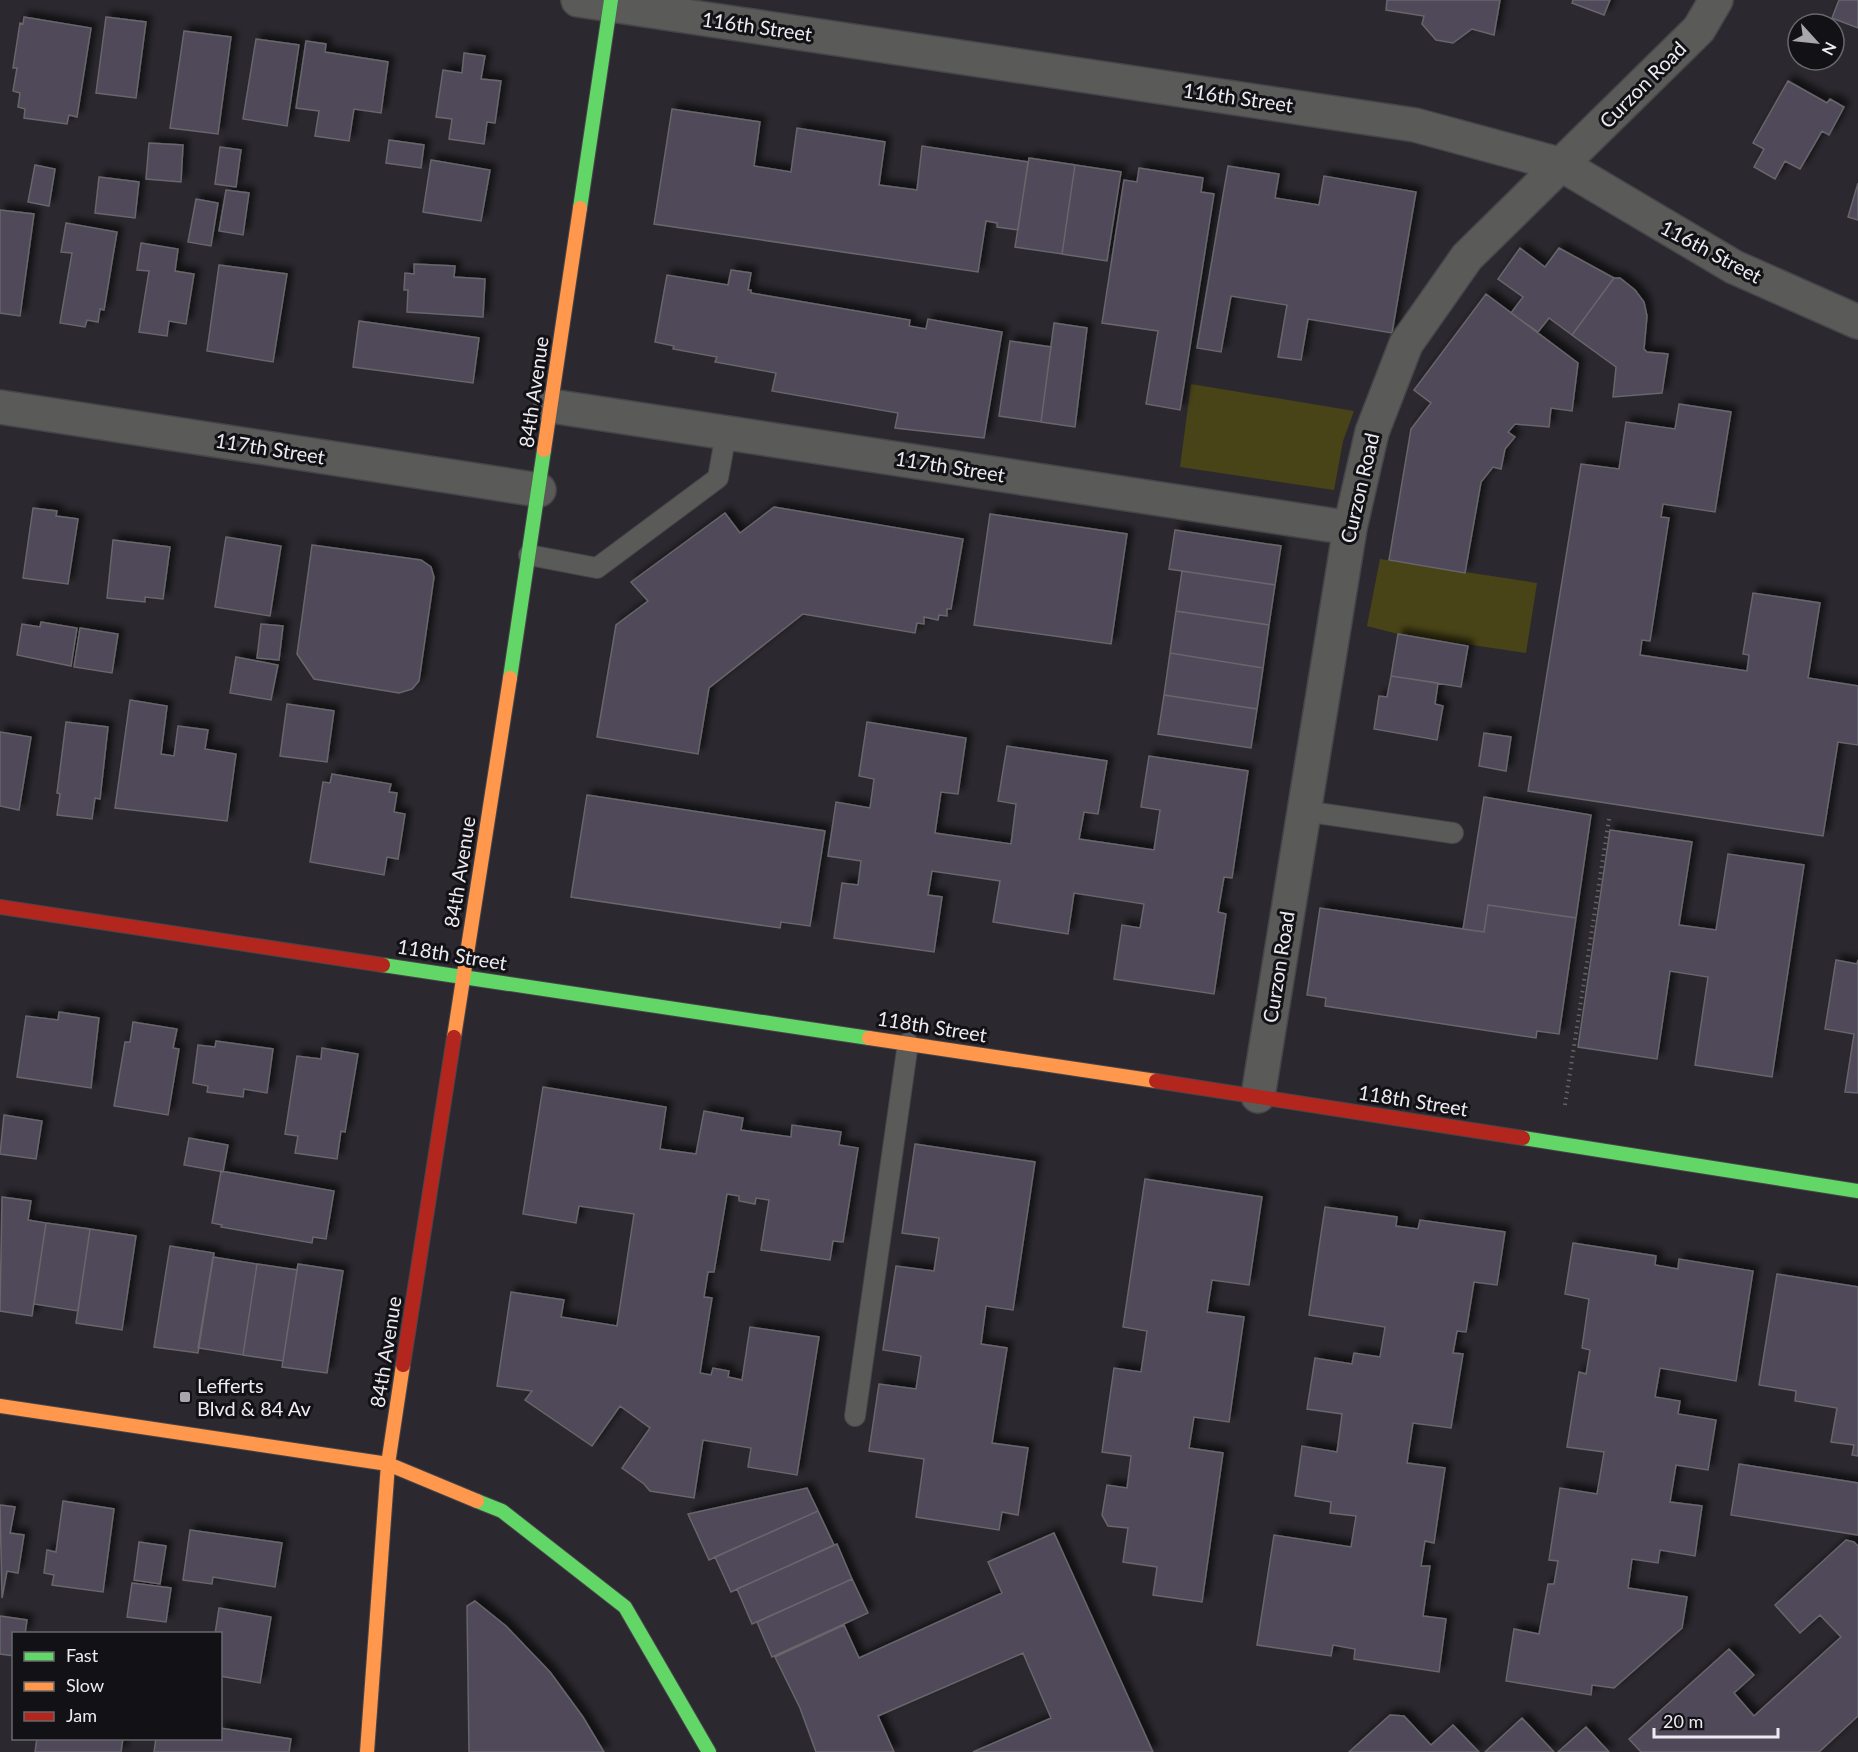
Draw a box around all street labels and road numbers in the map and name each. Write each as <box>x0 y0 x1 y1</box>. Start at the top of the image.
street label: 116th Street <box>701 6 814 46</box>
street label: Curzon Road <box>1594 36 1691 133</box>
street label: 116th Street <box>1182 77 1295 117</box>
street label: 116th Street <box>1657 214 1766 288</box>
street label: 84th Avenue <box>513 335 553 449</box>
street label: 117th Street <box>214 427 327 469</box>
street label: Curzon Road <box>1335 430 1383 545</box>
street label: 117th Street <box>894 445 1007 487</box>
street label: 84th Avenue <box>438 815 480 929</box>
street label: Curzon Road <box>1257 909 1299 1024</box>
street label: 118th Street <box>396 933 509 975</box>
street label: 118th Street <box>876 1005 989 1047</box>
street label: 118th Street <box>1357 1079 1470 1121</box>
street label: 84th Avenue <box>364 1295 406 1409</box>

